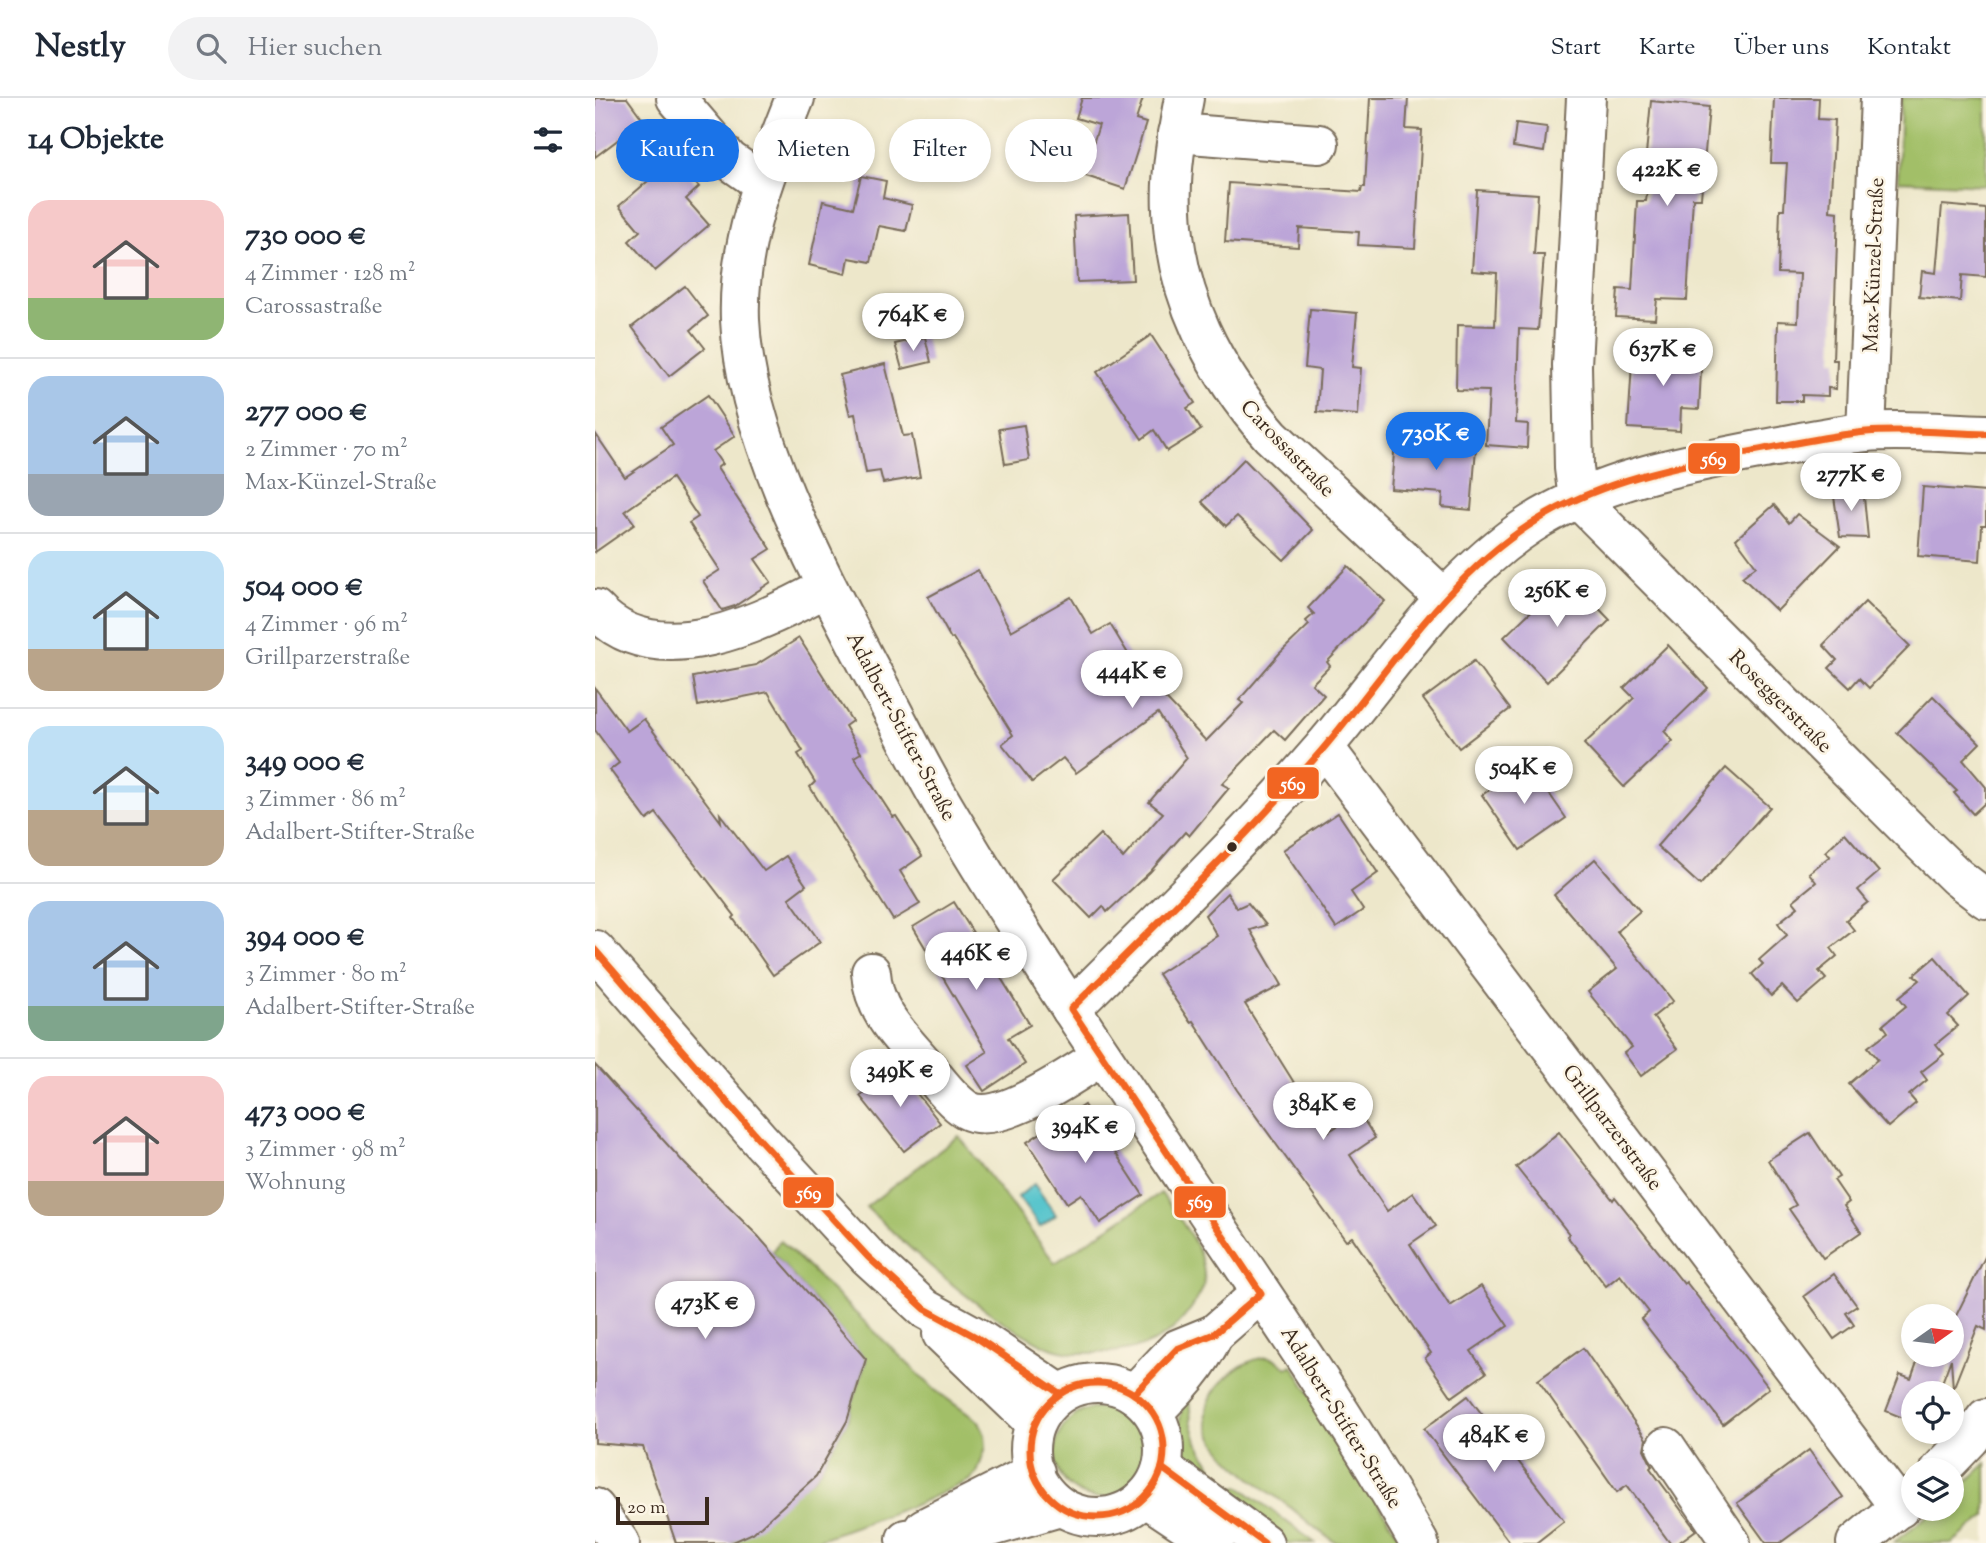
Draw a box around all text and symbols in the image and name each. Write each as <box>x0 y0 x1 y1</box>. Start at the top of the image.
search box <box>168 17 658 80</box>
text: Nestly <box>35 24 126 72</box>
icon: search <box>192 29 230 67</box>
text: Hier suchen <box>248 30 382 67</box>
text: Start <box>1550 31 1601 65</box>
text: Karte <box>1639 31 1695 65</box>
text: Über uns <box>1733 31 1829 65</box>
text: Kontakt <box>1867 31 1951 65</box>
text: 14 Objekte <box>28 119 164 162</box>
chip: Kaufen <box>616 119 739 182</box>
chip: Mieten <box>753 119 875 182</box>
chip: Filter <box>889 119 991 182</box>
chip: Neu <box>1005 119 1097 182</box>
icon: filters <box>529 121 567 159</box>
pin: 422K € <box>1610 148 1724 208</box>
text: 422K € <box>1633 154 1701 187</box>
street label: Max-Künzel-Straße <box>1857 177 1893 353</box>
text: 730 000 € <box>245 215 367 258</box>
icon: home <box>84 228 168 312</box>
text: 4 Zimmer · 128 m² <box>245 258 415 291</box>
text: Carossastraße <box>245 291 382 324</box>
pin: 764K € <box>856 294 970 353</box>
text: 764K € <box>878 299 948 332</box>
pin: 637K € <box>1606 328 1720 388</box>
text: 637K € <box>1629 334 1697 367</box>
text: 277 000 € <box>245 391 368 434</box>
street label: Carossastraße <box>1232 394 1341 505</box>
icon: home <box>84 404 168 488</box>
pin: 730K € <box>1379 412 1493 472</box>
text: 730K € <box>1402 418 1470 451</box>
text: 2 Zimmer · 70 m² <box>245 434 408 467</box>
line badge: 569 <box>1687 442 1741 475</box>
text: 569 <box>1699 447 1727 474</box>
pin: 277K € <box>1794 454 1908 513</box>
text: 277K € <box>1816 459 1886 492</box>
text: Max-Künzel-Straße <box>245 467 437 500</box>
text: 504 000 € <box>245 566 364 609</box>
pin: 256K € <box>1500 570 1614 629</box>
text: 256K € <box>1524 575 1590 608</box>
icon: home <box>84 579 168 663</box>
text: 4 Zimmer · 96 m² <box>245 609 408 642</box>
street label: Adalbert-Stifter-Straße <box>838 627 963 827</box>
text: Grillparzerstraße <box>245 642 410 675</box>
street label: Roseggerstraße <box>1721 644 1838 761</box>
pin: 444K € <box>1075 650 1189 710</box>
text: 444K € <box>1097 656 1167 689</box>
text: 349 000 € <box>245 741 365 784</box>
pin: 504K € <box>1467 746 1581 806</box>
text: 504K € <box>1491 752 1557 785</box>
icon: home <box>84 754 168 838</box>
line badge: 569 <box>1266 766 1320 800</box>
text: 569 <box>1278 772 1306 799</box>
text: 3 Zimmer · 86 m² <box>245 784 406 817</box>
text: Adalbert-Stifter-Straße <box>245 817 475 850</box>
unlabelled marker <box>1225 840 1239 854</box>
text: 394 000 € <box>245 916 365 959</box>
icon: home <box>84 929 168 1013</box>
pin: 446K € <box>919 932 1033 992</box>
text: 446K € <box>941 938 1011 971</box>
text: 3 Zimmer · 80 m² <box>245 959 407 992</box>
text: Adalbert-Stifter-Straße <box>245 992 475 1025</box>
pin: 349K € <box>843 1049 957 1109</box>
text: 349K € <box>866 1055 934 1088</box>
street label: Grillparzerstraße <box>1554 1059 1669 1197</box>
pin: 384K € <box>1266 1082 1380 1142</box>
text: 384K € <box>1289 1088 1357 1121</box>
text: 473 000 € <box>245 1091 366 1134</box>
icon: home <box>84 1104 168 1188</box>
pin: 394K € <box>1028 1105 1142 1165</box>
text: 394K € <box>1051 1111 1119 1144</box>
text: 3 Zimmer · 98 m² <box>245 1134 406 1167</box>
text: Wohnung <box>245 1167 345 1200</box>
line badge: 569 <box>782 1176 835 1209</box>
text: 569 <box>794 1181 822 1208</box>
line badge: 569 <box>1173 1185 1227 1219</box>
text: 569 <box>1185 1190 1213 1217</box>
pin: 473K € <box>648 1282 762 1341</box>
text: 473K € <box>671 1287 739 1320</box>
north arrow <box>1901 1304 1963 1367</box>
map controls <box>1901 1304 1964 1521</box>
street label: Adalbert-Stifter-Straße <box>1272 1321 1409 1515</box>
button: locate <box>1901 1381 1964 1444</box>
pin: 484K € <box>1437 1414 1551 1474</box>
text: 484K € <box>1459 1420 1529 1453</box>
button: layers <box>1901 1458 1964 1521</box>
scale bar <box>616 1494 709 1526</box>
text: 20 m <box>627 1495 666 1522</box>

